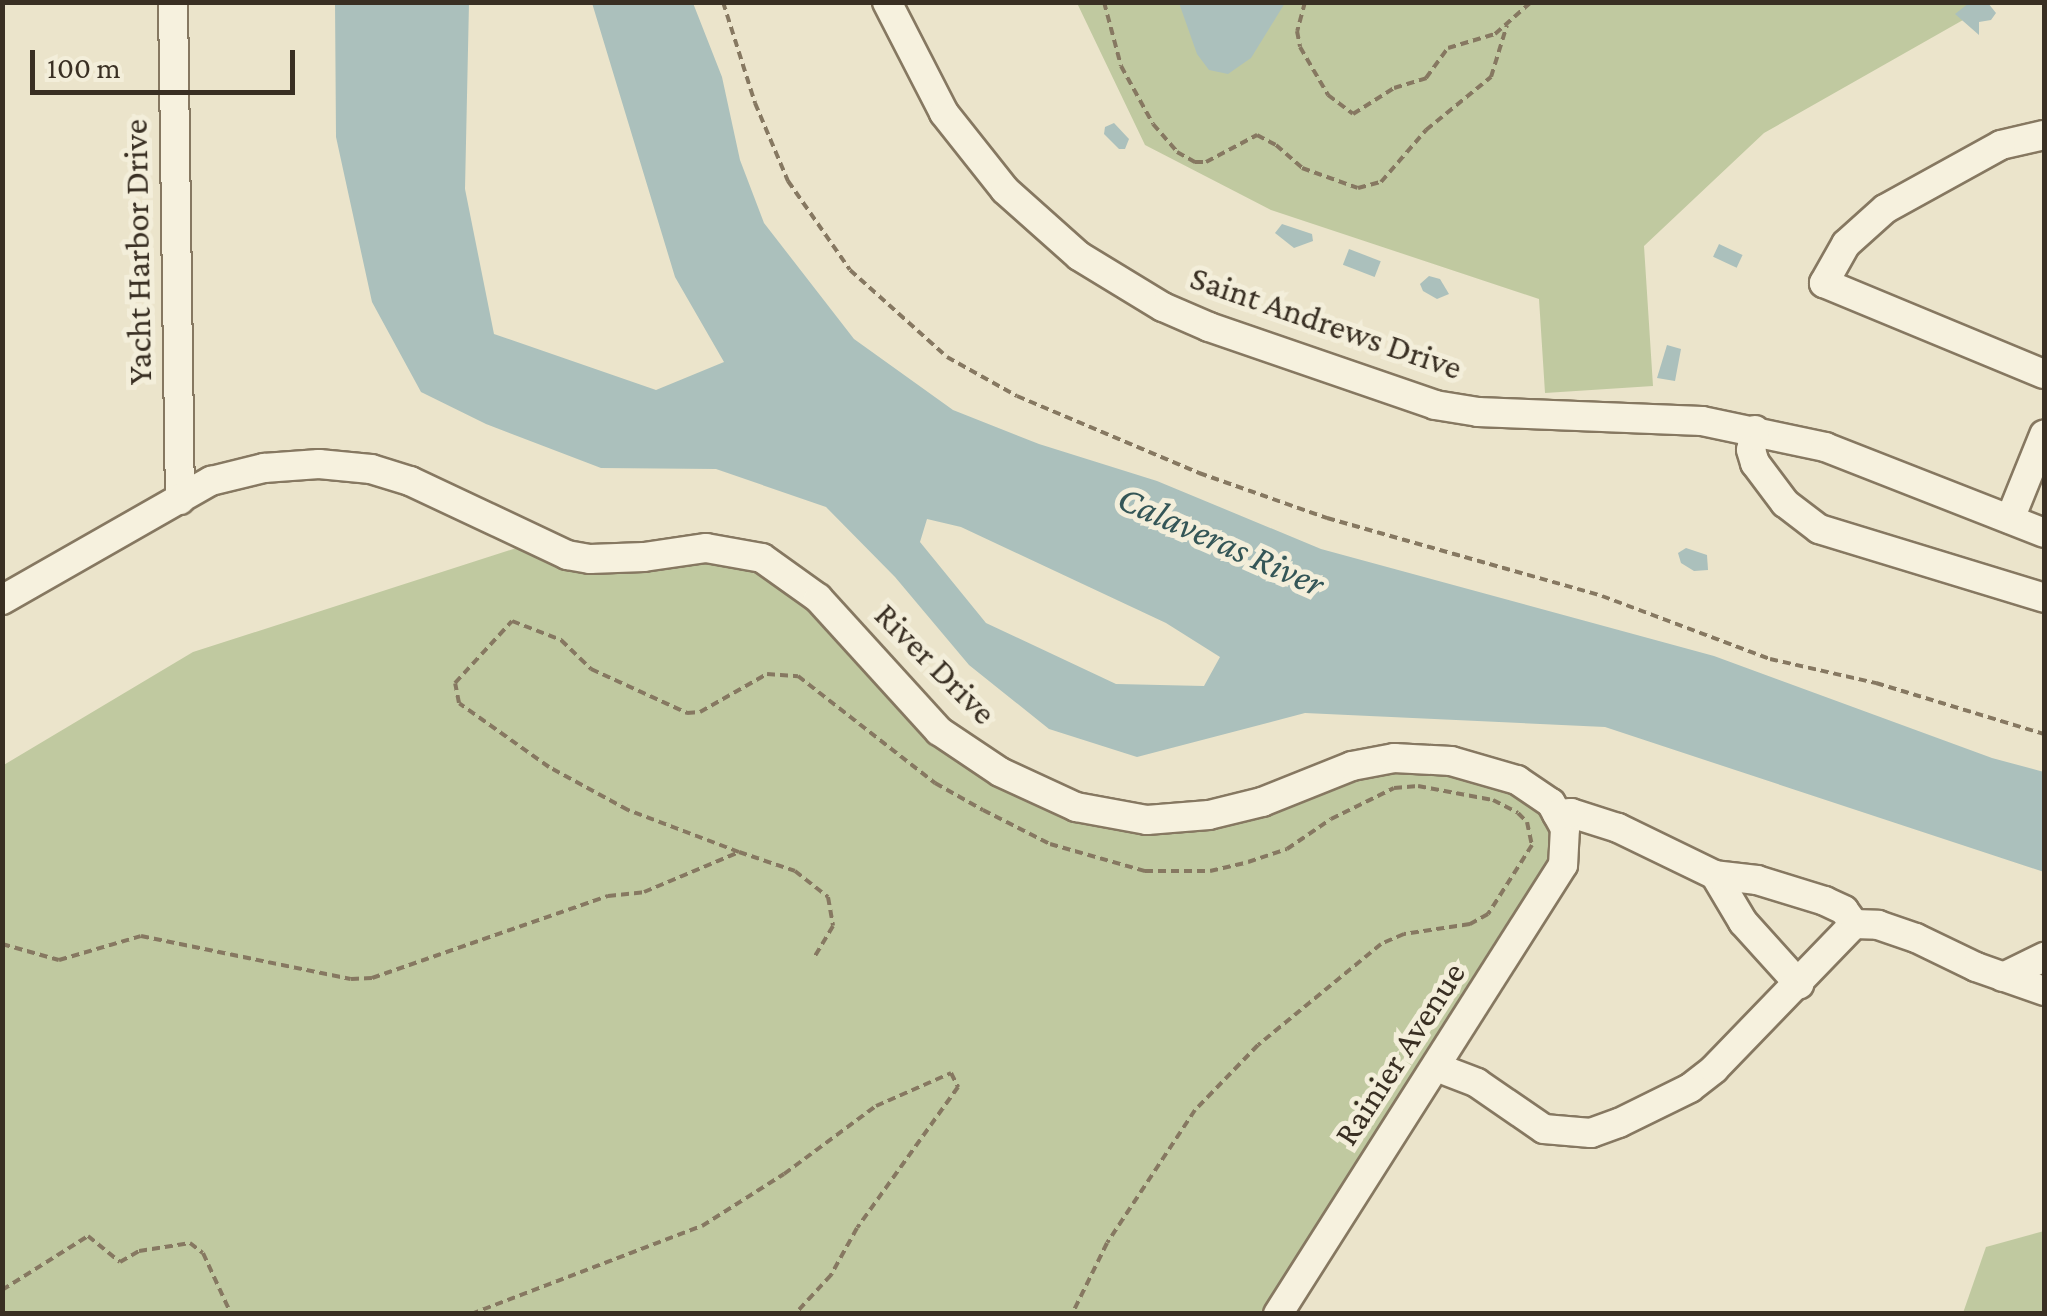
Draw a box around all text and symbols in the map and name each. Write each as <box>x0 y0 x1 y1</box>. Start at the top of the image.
scale bar <box>35 30 300 92</box>
text: 100 m <box>47 51 121 84</box>
street label: Yacht Harbor Drive <box>115 119 161 385</box>
street label: Saint Andrews Drive <box>1185 257 1467 389</box>
water label: Calaveras River <box>1111 475 1331 607</box>
street label: River Drive <box>865 594 1005 734</box>
street label: Rainier Avenue <box>1325 955 1475 1153</box>

